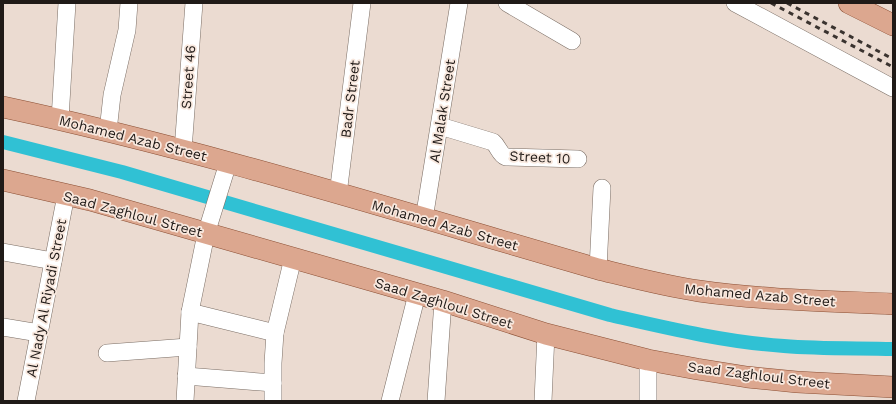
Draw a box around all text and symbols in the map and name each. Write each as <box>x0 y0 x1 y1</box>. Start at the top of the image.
street label: Street 46 <box>178 45 198 109</box>
street label: Al Malak Street <box>426 58 458 164</box>
street label: Badr Street <box>337 59 363 139</box>
street label: Mohamed Azab Street <box>58 112 209 164</box>
street label: Street 10 <box>509 147 571 167</box>
street label: Saad Zaghloul Street <box>62 188 204 240</box>
street label: Mohamed Azab Street <box>370 196 520 254</box>
street label: Al Nady Al Riyadi Street <box>23 217 69 379</box>
street label: Saad Zaghloul Street <box>373 274 515 332</box>
street label: Mohamed Azab Street <box>684 280 836 310</box>
street label: Saad Zaghloul Street <box>687 358 831 392</box>

